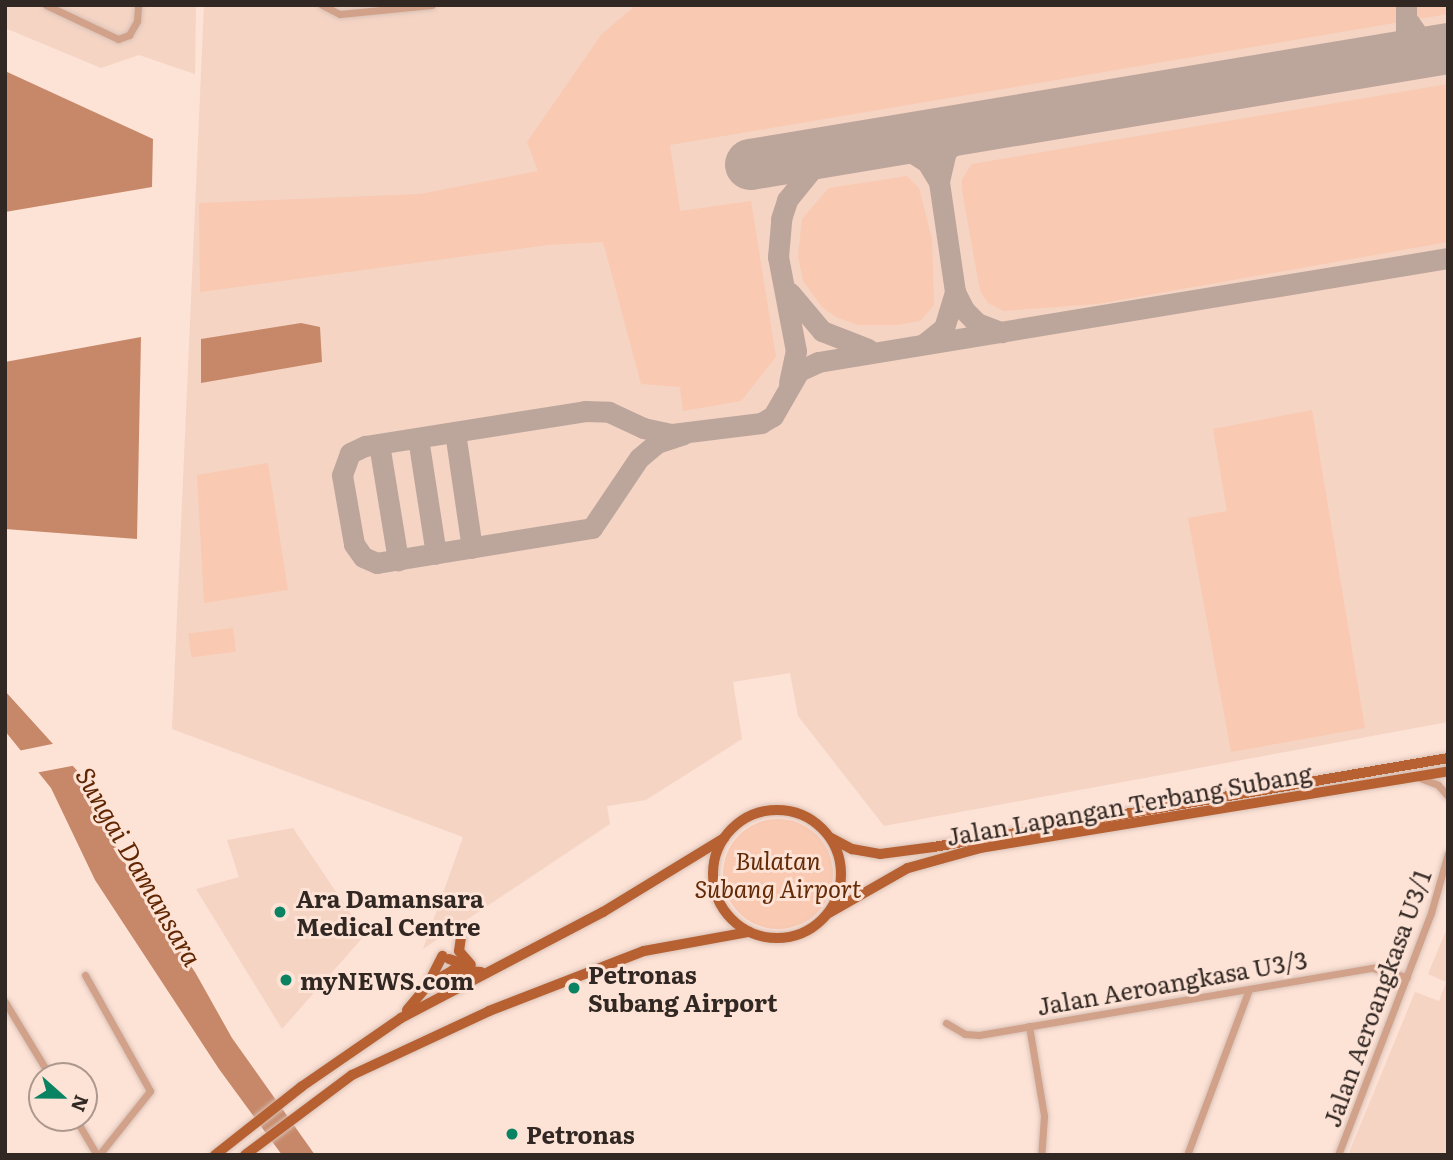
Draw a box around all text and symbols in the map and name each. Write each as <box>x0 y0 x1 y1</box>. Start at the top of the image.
street label: Jalan Lapangan Terbang Subang <box>944 758 1314 850</box>
water label: Sungai Damansara <box>71 761 209 971</box>
park label: Bulatan Subang Airport <box>695 846 861 902</box>
street label: Jalan Aeroangkasa U3/1 <box>1316 866 1436 1130</box>
place label: Ara Damansara Medical Centre <box>296 884 484 940</box>
marker: Ara Damansara Medical Centre <box>270 902 290 922</box>
street label: Jalan Aeroangkasa U3/3 <box>1035 944 1309 1020</box>
place label: Petronas Subang Airport <box>588 960 778 1016</box>
place label: myNEWS.com <box>300 966 474 994</box>
marker: myNEWS.com <box>278 972 294 988</box>
marker: Petronas Subang Airport <box>566 980 582 996</box>
north arrow <box>28 1062 98 1132</box>
text: N <box>65 1091 97 1116</box>
place label: Petronas <box>526 1120 635 1148</box>
marker: Petronas <box>504 1126 520 1142</box>

